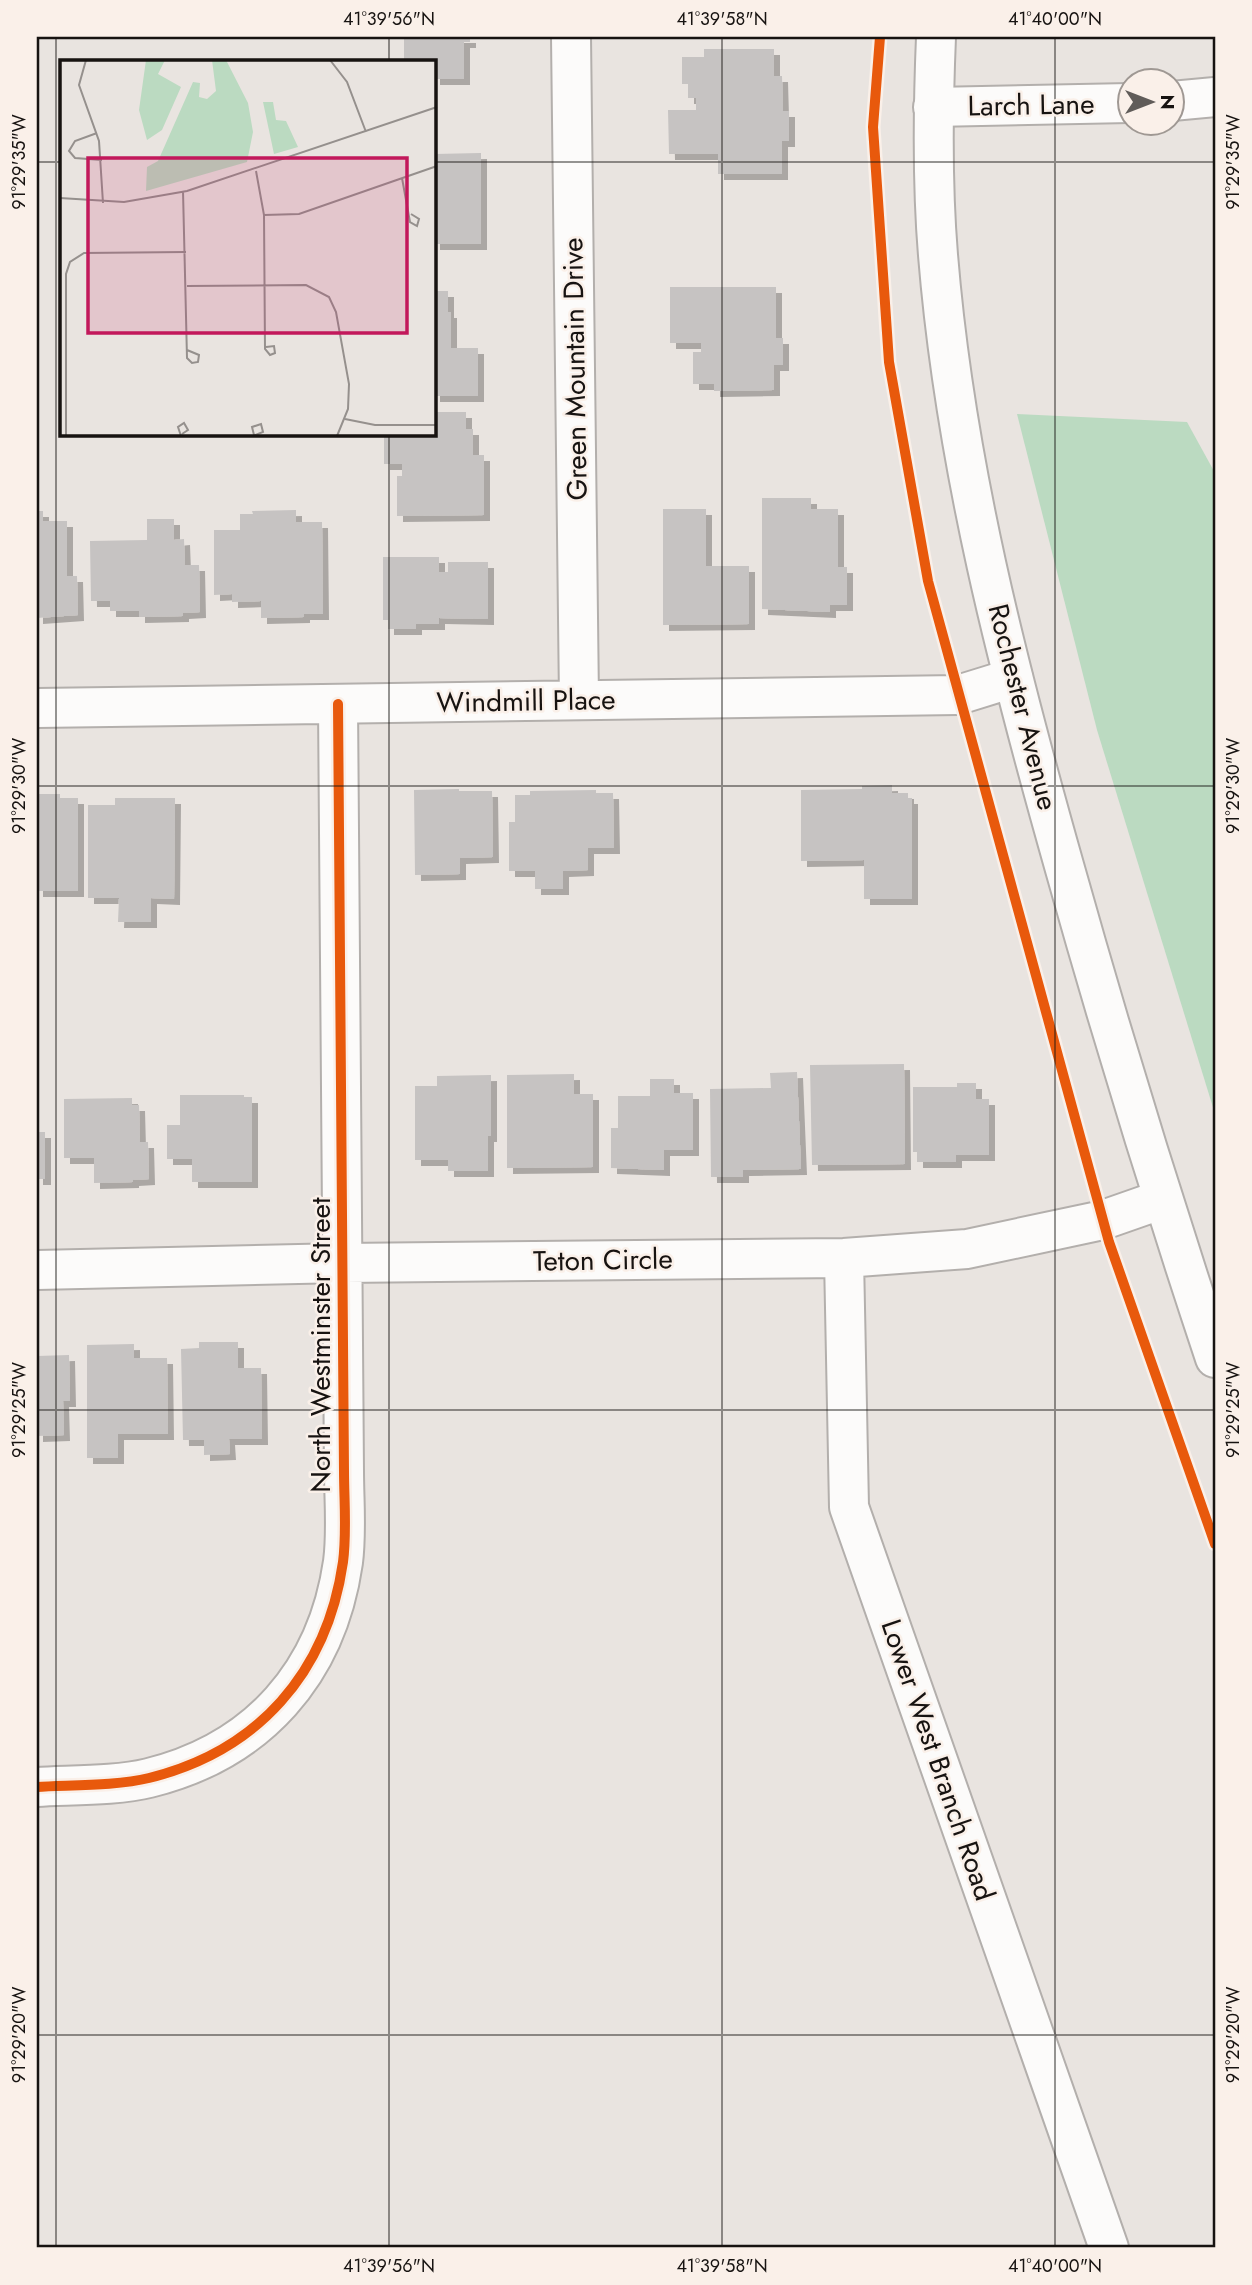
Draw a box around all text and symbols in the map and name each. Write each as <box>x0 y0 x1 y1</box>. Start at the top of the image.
text: 41°39'56"N <box>343 6 435 32</box>
text: 41°39'58"N <box>676 6 768 32</box>
text: 41°40'00"N <box>1008 6 1102 32</box>
inset map <box>60 60 436 436</box>
north arrow <box>1116 66 1186 136</box>
street label: Larch Lane <box>967 83 1095 127</box>
text: N <box>1154 94 1181 110</box>
text: 91°29'35"W <box>6 114 32 210</box>
text: 91°29'35"W <box>1220 114 1246 210</box>
street label: Green Mountain Drive <box>552 237 598 501</box>
street label: Rochester Avenue <box>978 600 1068 814</box>
street label: Windmill Place <box>436 679 616 723</box>
text: 91°29'30"W <box>6 738 32 834</box>
text: 91°29'30"W <box>1220 738 1246 834</box>
street label: North Westminster Street <box>300 1197 341 1493</box>
street label: Teton Circle <box>533 1238 673 1282</box>
text: 91°29'25"W <box>6 1362 32 1458</box>
text: 91°29'25"W <box>1220 1362 1246 1458</box>
street label: Lower West Branch Road <box>871 1614 1005 1906</box>
text: 91°29'20"W <box>6 1987 32 2083</box>
text: 91°29'20"W <box>1220 1987 1246 2083</box>
text: 41°39'56"N <box>343 2253 435 2279</box>
text: 41°39'58"N <box>676 2253 768 2279</box>
text: 41°40'00"N <box>1008 2253 1102 2279</box>

